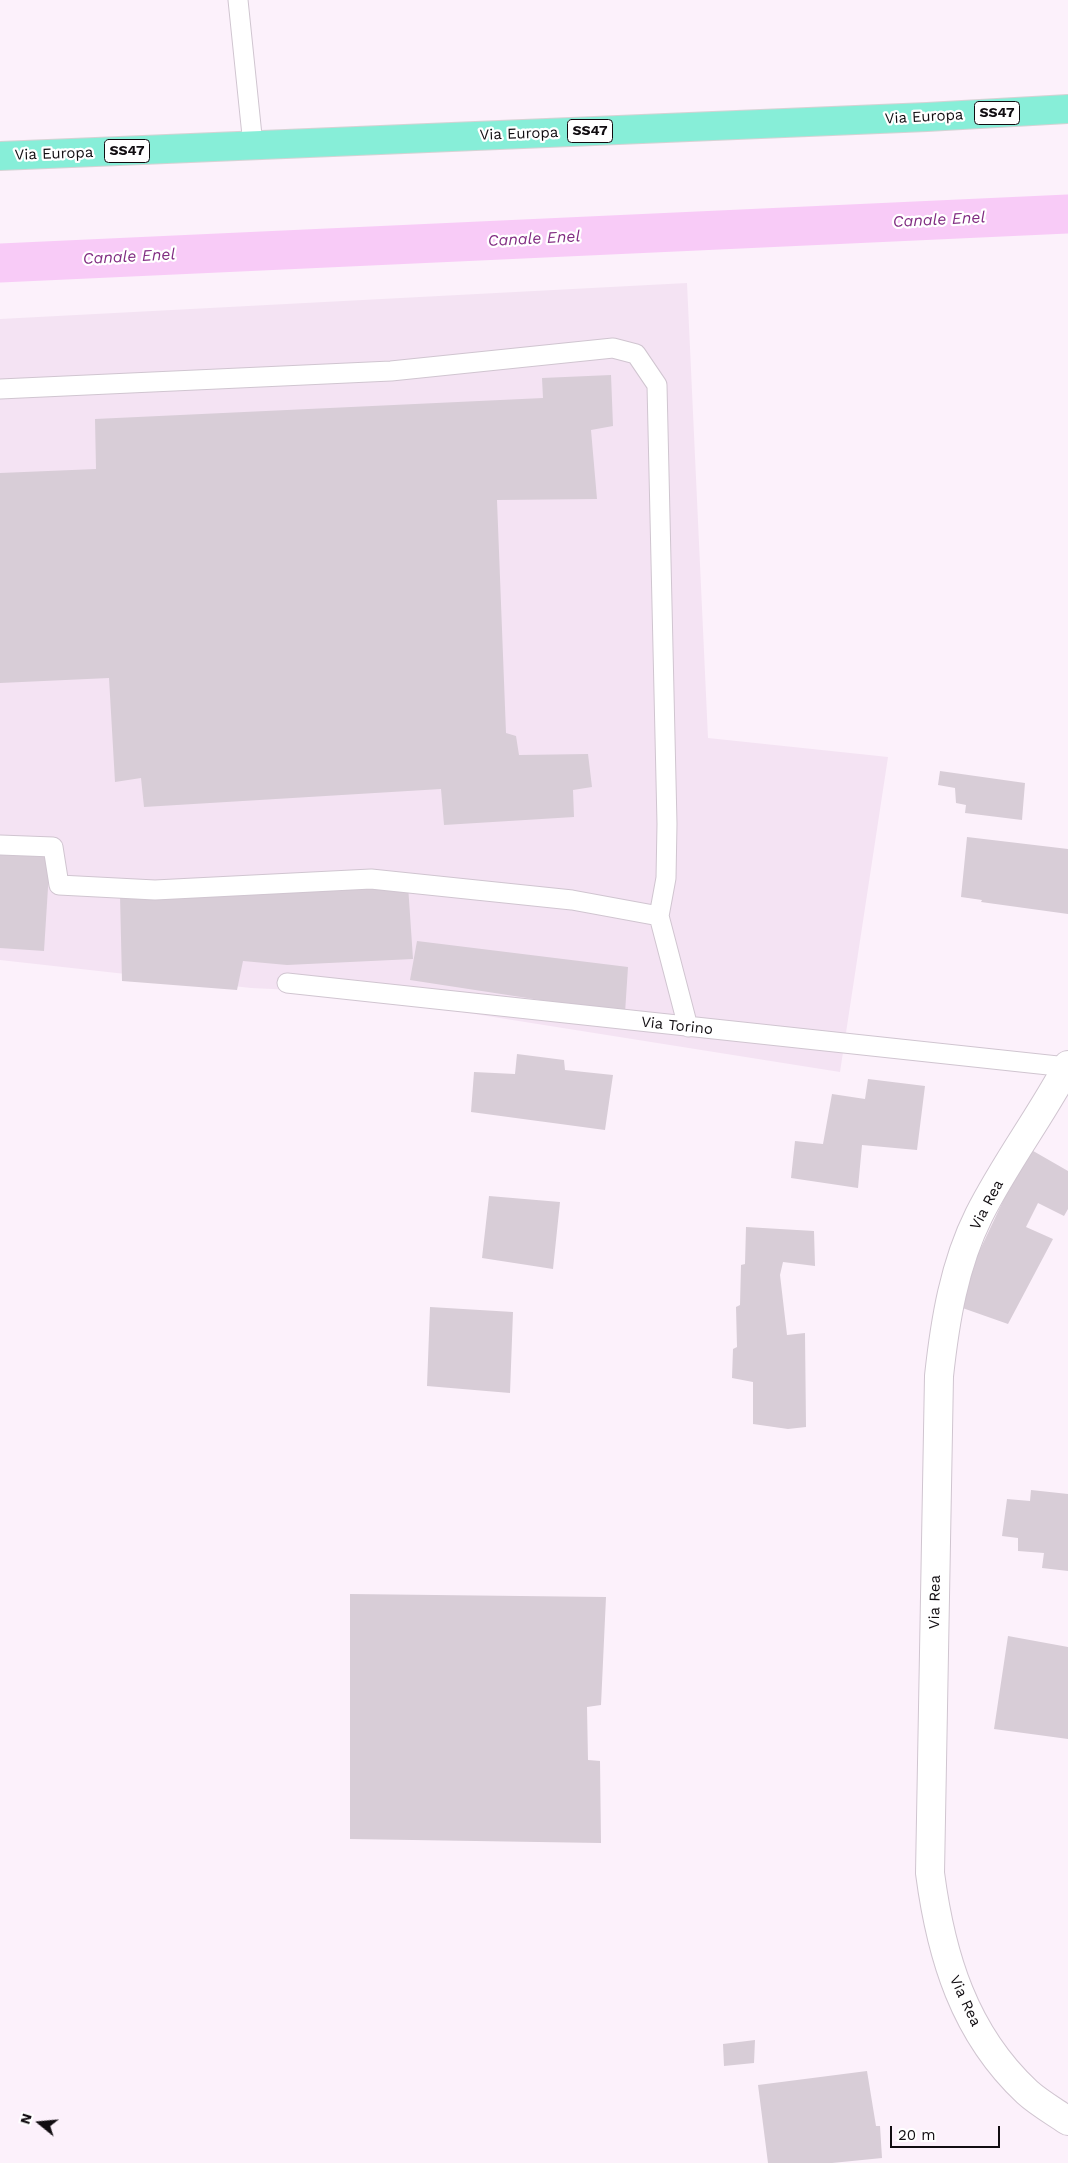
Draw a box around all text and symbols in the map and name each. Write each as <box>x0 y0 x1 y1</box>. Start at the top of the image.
road number: SS47 <box>974 102 1020 125</box>
street label: Via Europa <box>884 106 964 128</box>
road number: SS47 <box>568 120 612 142</box>
street label: Via Europa <box>479 124 559 144</box>
road number: SS47 <box>104 140 150 162</box>
street label: Via Europa <box>14 144 94 164</box>
water label: Canale Enel <box>892 208 986 232</box>
water label: Canale Enel <box>487 227 581 251</box>
water label: Canale Enel <box>82 245 176 269</box>
street label: Via Torino <box>640 1013 714 1039</box>
street label: Via Rea <box>966 1177 1008 1233</box>
street label: Via Rea <box>926 1575 944 1629</box>
street label: Via Rea <box>945 1973 985 2029</box>
north arrow <box>15 2098 65 2148</box>
text: N <box>16 2111 35 2126</box>
scale bar <box>893 2116 1003 2148</box>
text: 20 m <box>898 2126 936 2144</box>

